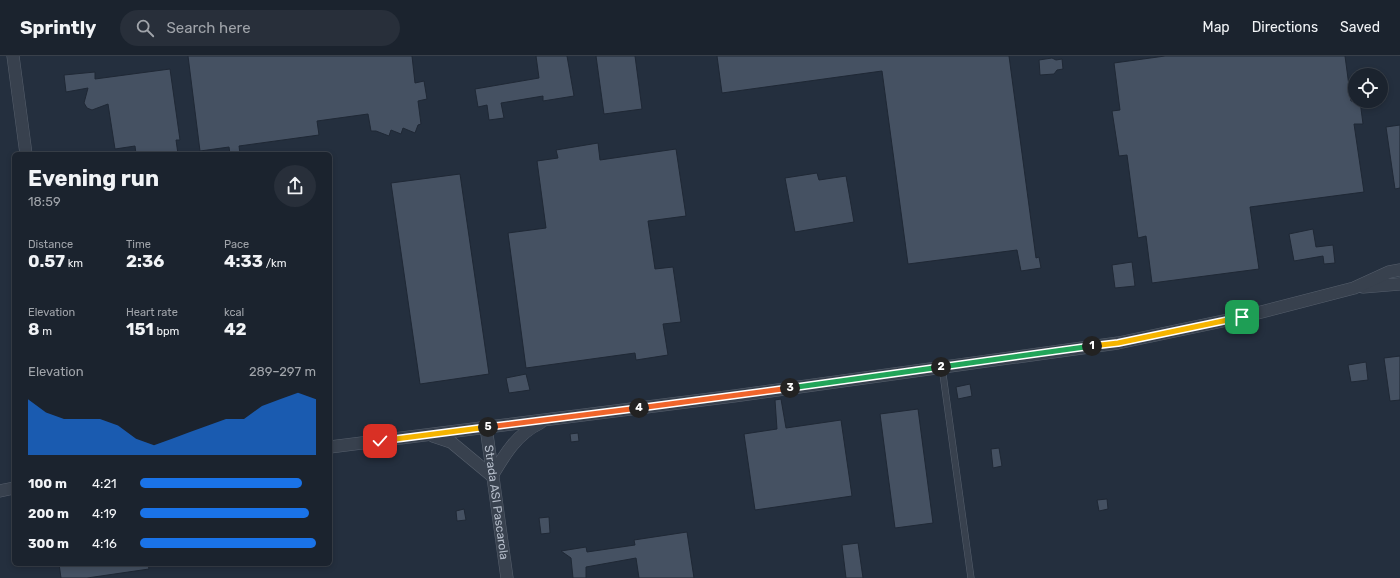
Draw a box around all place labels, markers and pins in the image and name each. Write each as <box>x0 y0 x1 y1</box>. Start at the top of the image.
pin <box>1225 300 1259 334</box>
pin: 1 <box>1082 336 1102 356</box>
pin: 2 <box>931 357 951 377</box>
pin: 3 <box>780 378 800 398</box>
pin: 4 <box>629 398 649 418</box>
pin: 5 <box>478 417 498 437</box>
pin <box>363 424 397 458</box>

